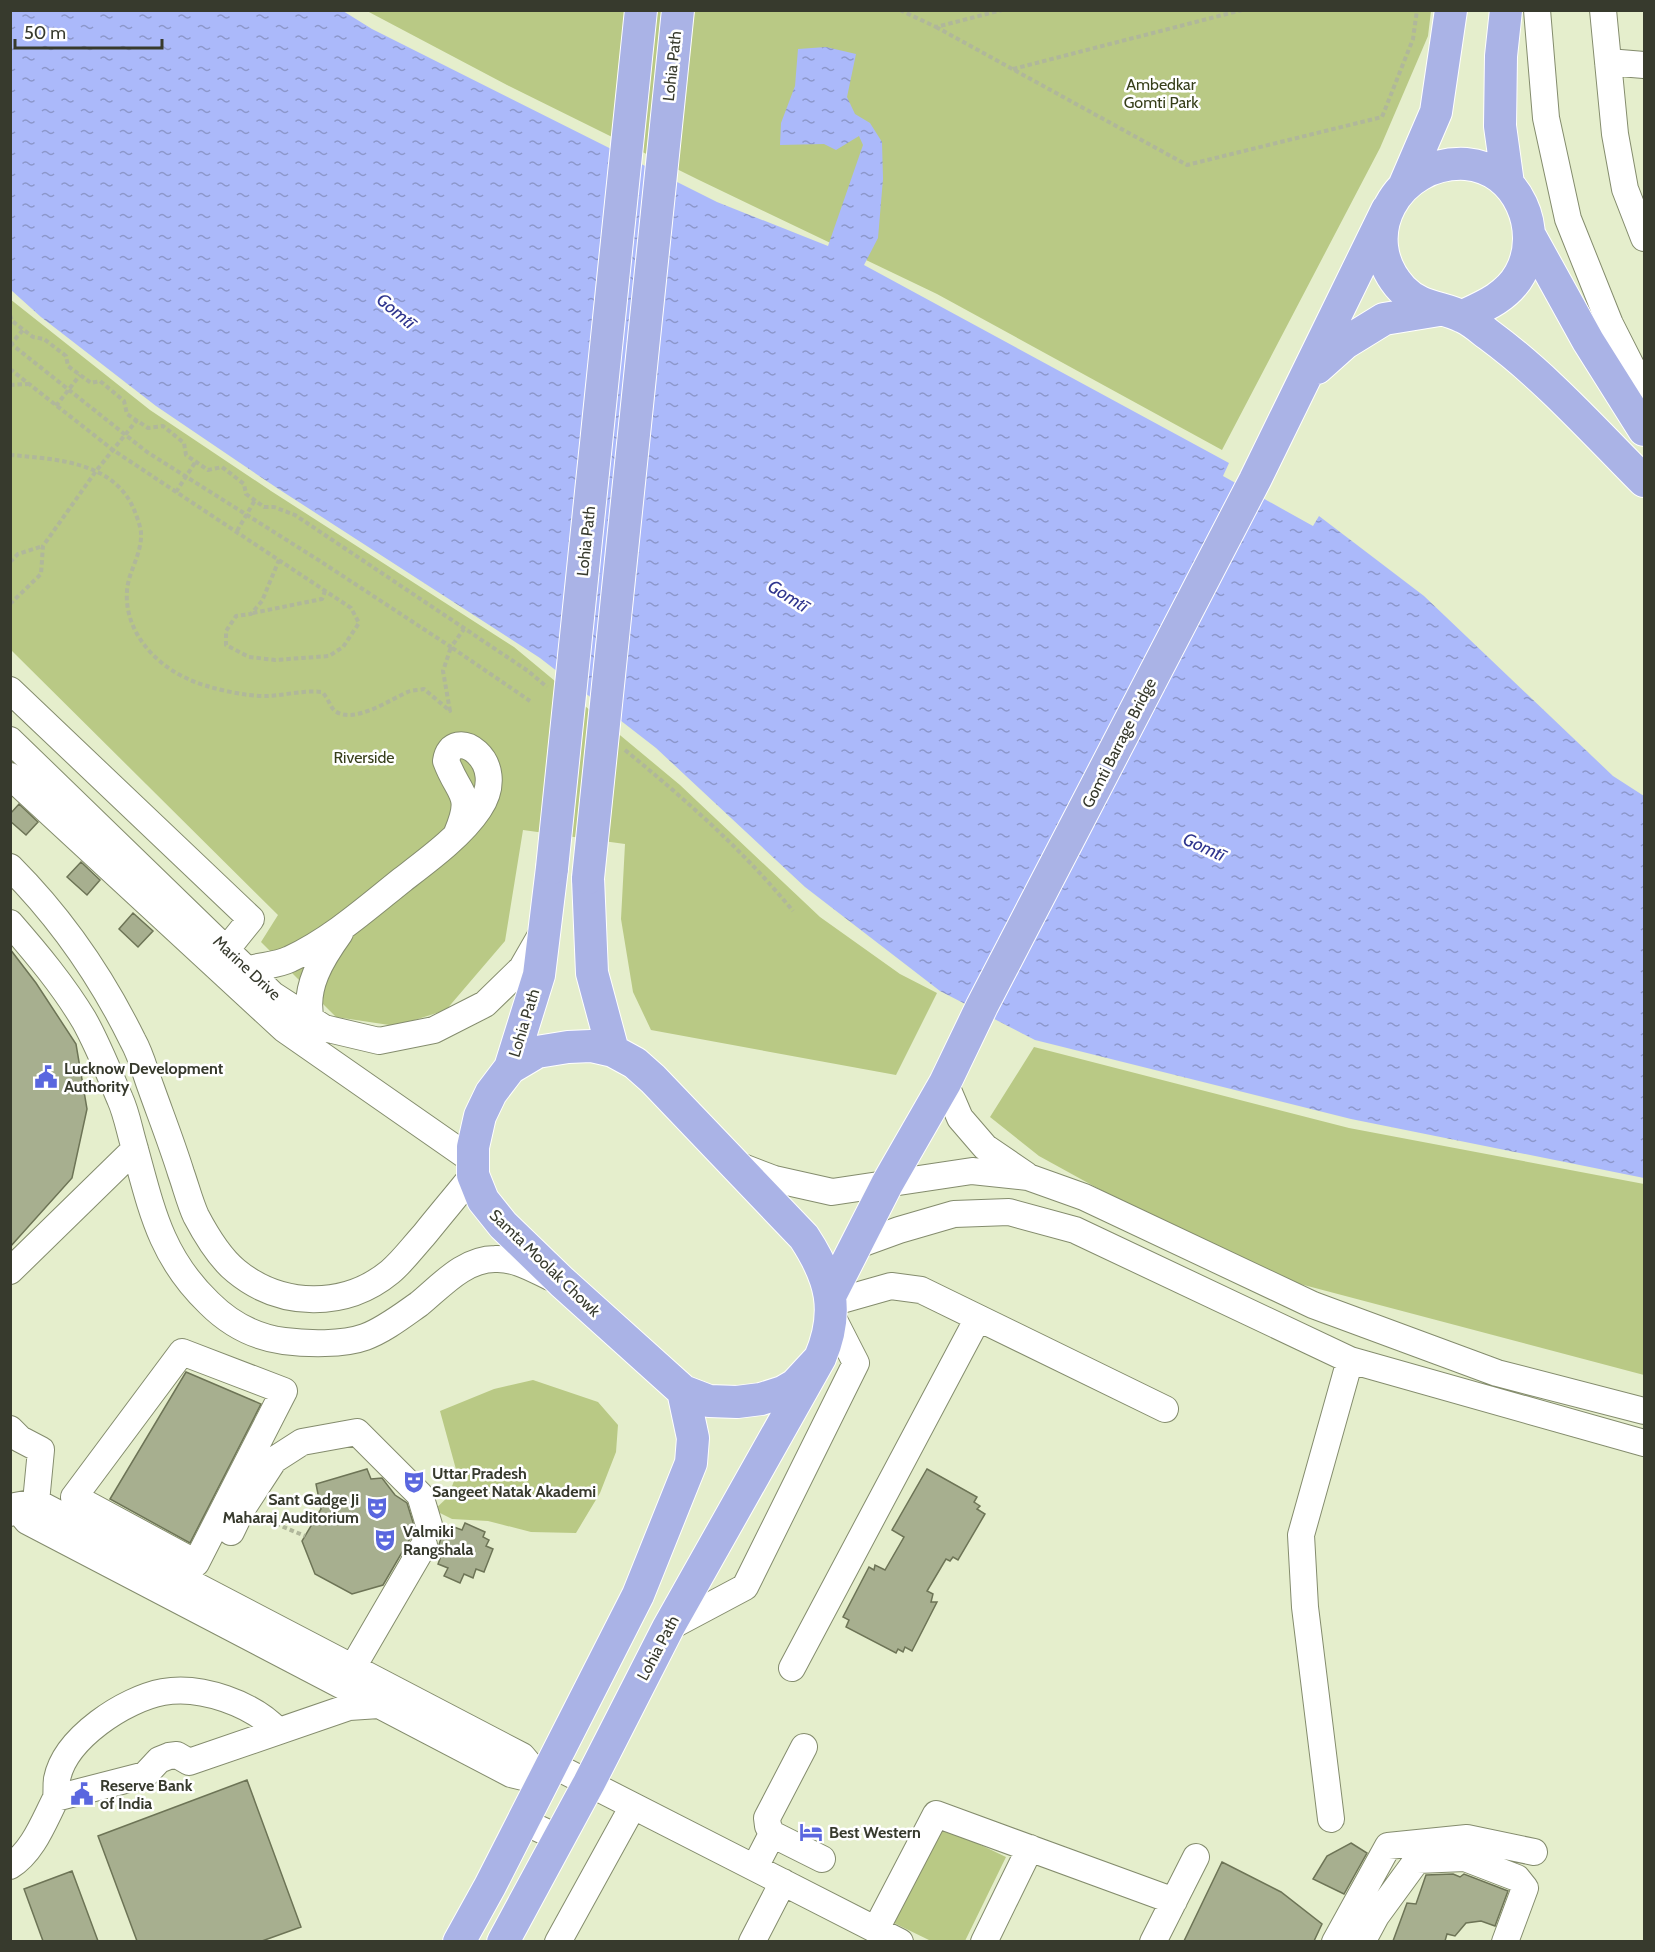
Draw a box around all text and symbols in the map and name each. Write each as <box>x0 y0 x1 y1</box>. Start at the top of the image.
scale bar <box>15 12 162 50</box>
text: 50 m <box>24 22 66 44</box>
street label: Lohia Path <box>659 30 685 102</box>
park label: Ambedkar Gomti Park <box>1124 75 1199 112</box>
water label: Gomtī <box>372 288 422 335</box>
street label: Lohia Path <box>573 505 599 577</box>
water label: Gomtī <box>763 575 814 618</box>
street label: Gomti Barrage Bridge <box>1078 675 1160 811</box>
park label: Riverside <box>334 748 395 767</box>
water label: Gomtī <box>1179 828 1231 867</box>
street label: Marine Drive <box>209 932 285 1004</box>
street label: Lohia Path <box>505 987 543 1059</box>
place label: Lucknow Development Authority <box>64 1059 224 1096</box>
public building icon: Lucknow Development Authority <box>33 1064 59 1090</box>
street label: Samta Moolak Chowk <box>486 1205 605 1321</box>
place label: Uttar Pradesh Sangeet Natak Akademi <box>432 1464 596 1501</box>
theatre icon: Uttar Pradesh Sangeet Natak Akademi <box>401 1469 427 1495</box>
place label: Sant Gadge Ji Maharaj Auditorium <box>222 1490 359 1527</box>
theatre icon: Sant Gadge Ji Maharaj Auditorium <box>364 1495 390 1521</box>
place label: Valmiki Rangshala <box>403 1522 474 1559</box>
theatre icon: Valmiki Rangshala <box>372 1527 398 1553</box>
street label: Lohia Path <box>633 1612 683 1684</box>
place label: Reserve Bank of India <box>100 1776 193 1813</box>
public building icon: Reserve Bank of India <box>69 1781 95 1807</box>
hotel icon: Best Western <box>798 1819 824 1845</box>
place label: Best Western <box>829 1823 921 1842</box>

